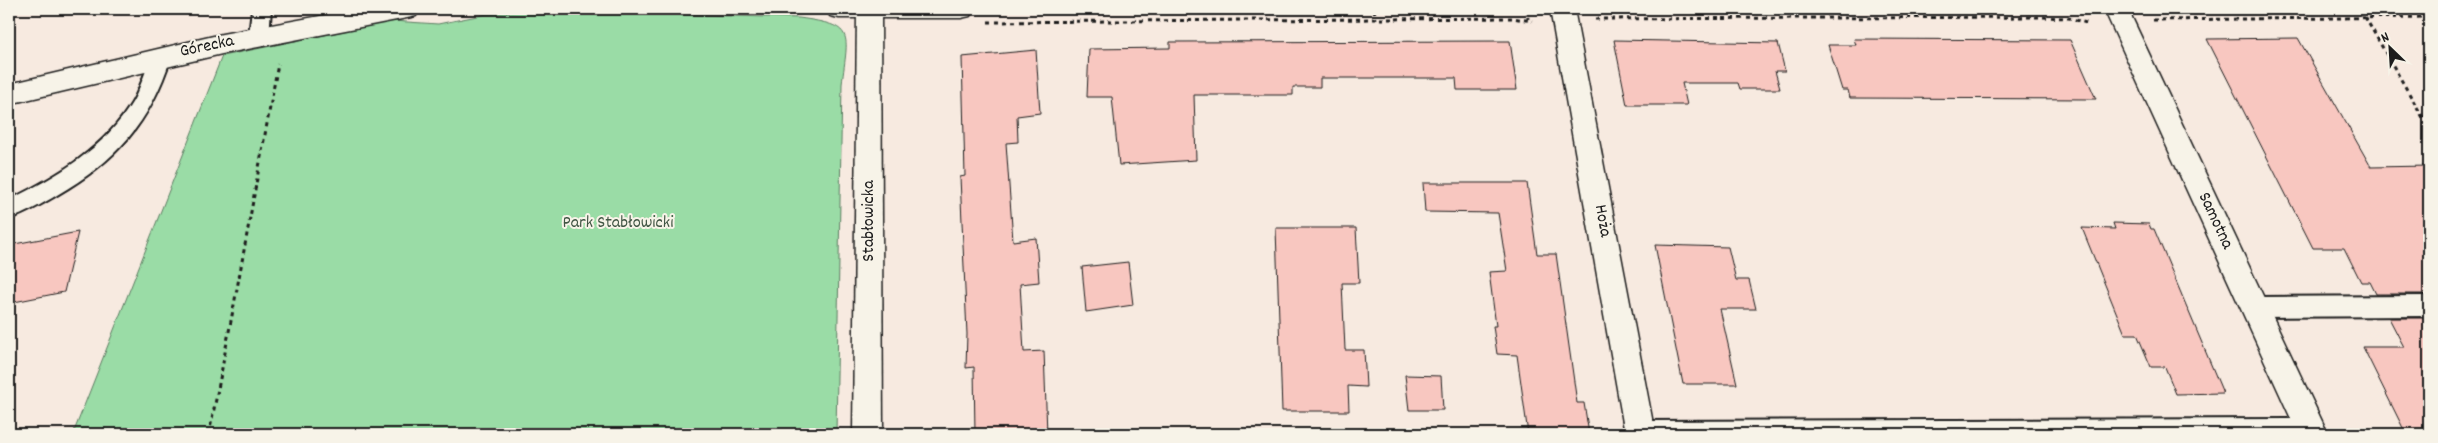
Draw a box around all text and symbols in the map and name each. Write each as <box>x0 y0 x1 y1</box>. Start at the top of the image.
north arrow <box>2366 22 2416 72</box>
text: N <box>2378 27 2393 49</box>
street label: Górecka <box>178 29 237 65</box>
street label: Stabłowicka <box>857 180 882 262</box>
street label: Samotna <box>2191 188 2239 254</box>
street label: Hoża <box>1587 203 1617 240</box>
park label: Park Stabłowicki <box>563 211 673 236</box>

